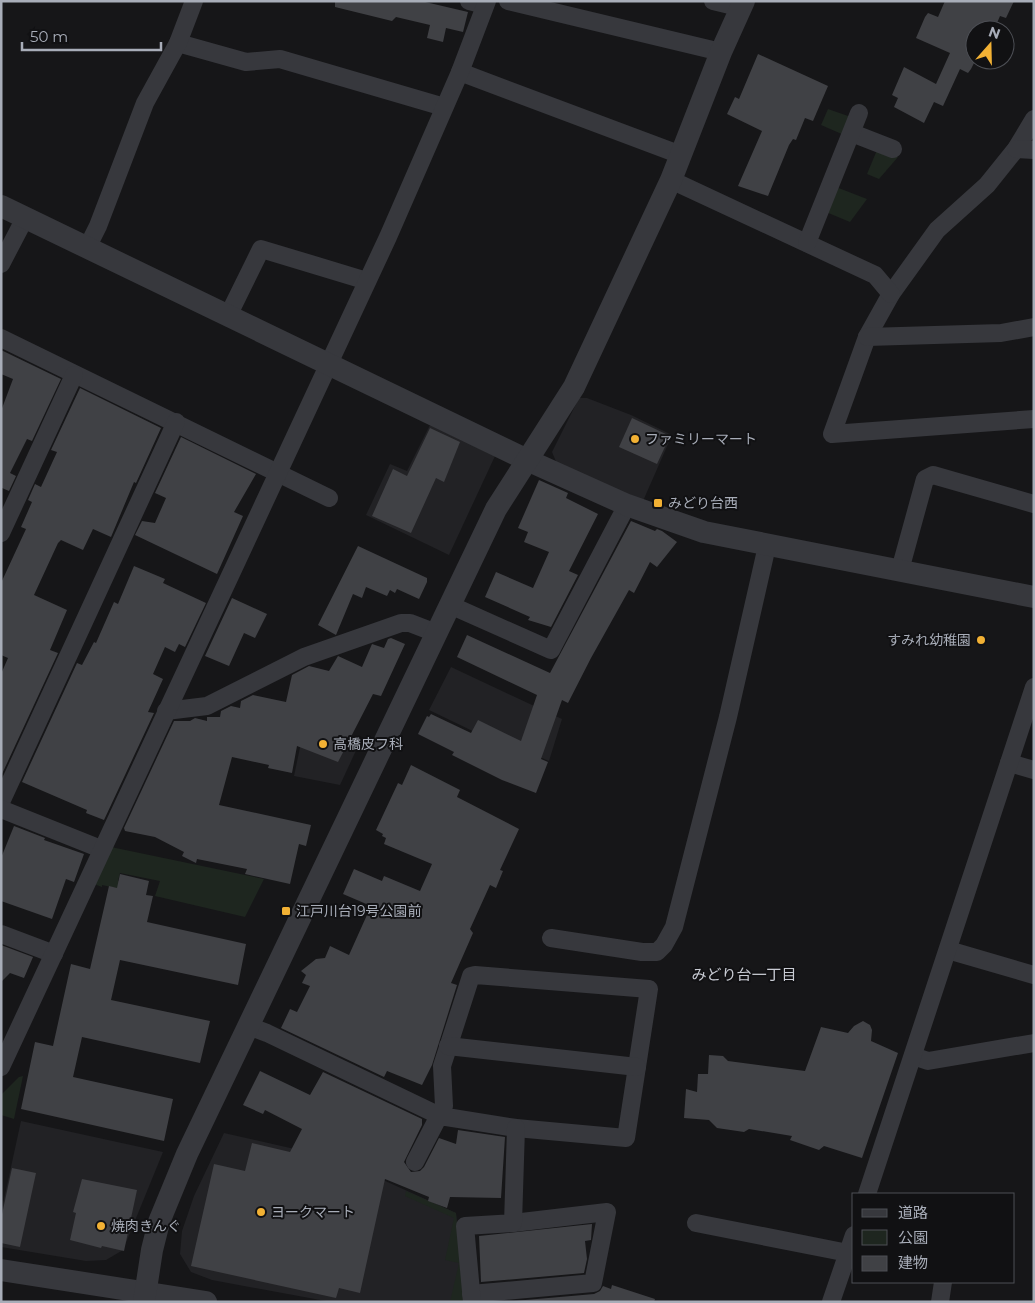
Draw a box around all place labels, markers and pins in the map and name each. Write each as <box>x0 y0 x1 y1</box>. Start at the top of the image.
place label: ファミリーマート <box>645 430 757 448</box>
marker: ファミリーマート <box>629 433 641 445</box>
place label: みどり台西 <box>668 494 738 512</box>
marker: みどり台西 <box>652 497 664 509</box>
place label: すみれ幼稚園 <box>887 631 971 649</box>
marker: すみれ幼稚園 <box>975 634 987 646</box>
place label: 高橋皮フ科 <box>333 735 403 753</box>
marker: 高橋皮フ科 <box>317 738 329 750</box>
place label: 江戸川台19号公園前 <box>296 902 422 920</box>
marker: 江戸川台19号公園前 <box>280 905 292 917</box>
place label: ヨークマート <box>271 1203 355 1221</box>
marker: ヨークマート <box>255 1206 267 1218</box>
place label: 焼肉きんぐ <box>111 1217 181 1235</box>
marker: 焼肉きんぐ <box>95 1220 107 1232</box>

